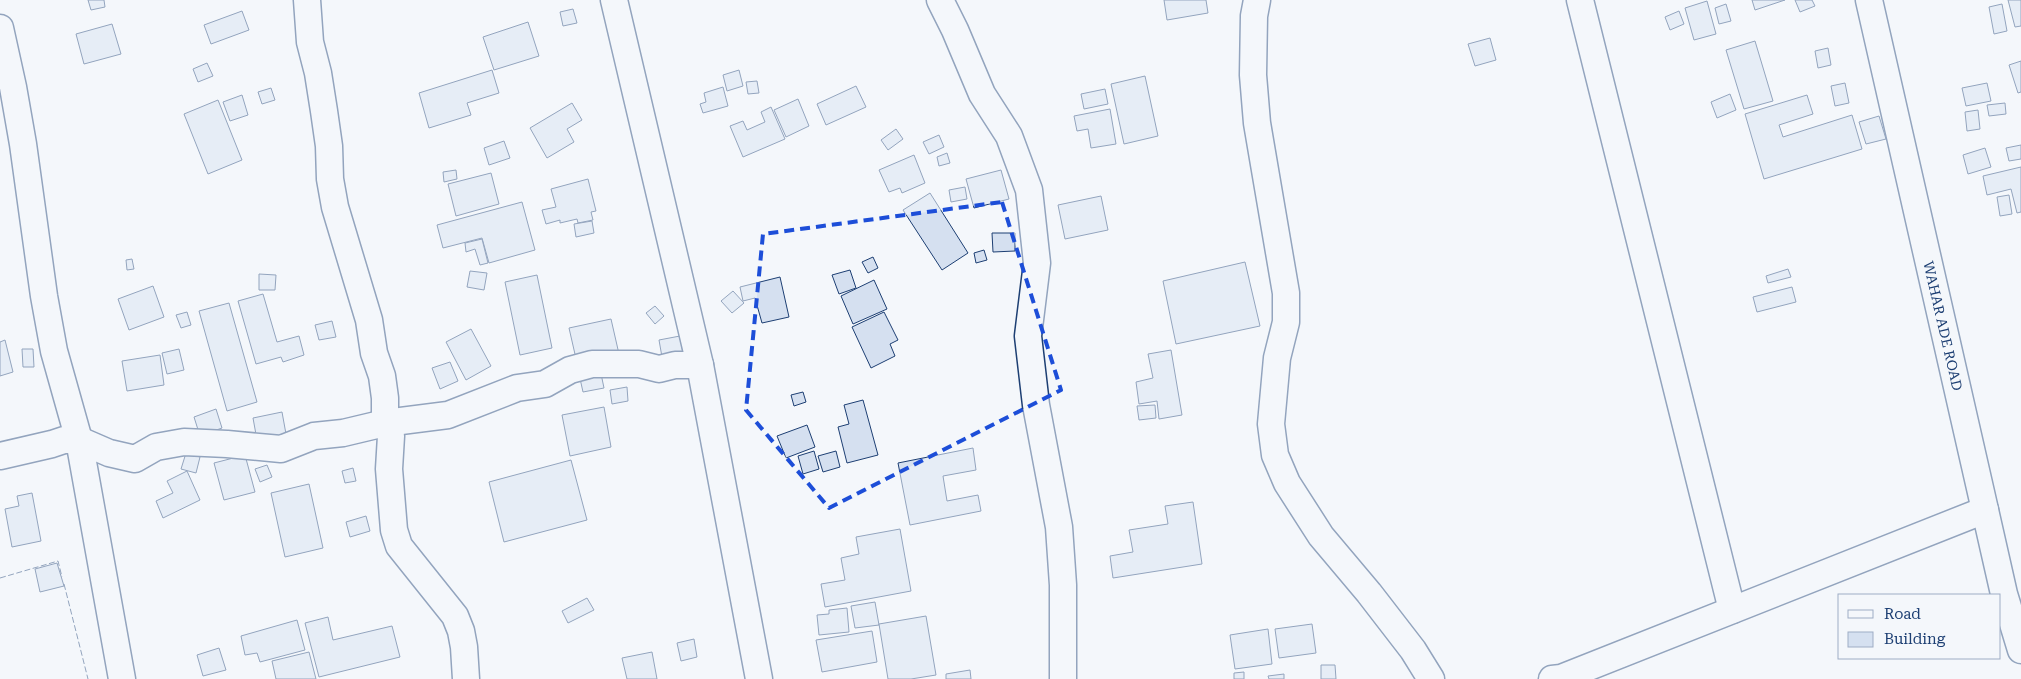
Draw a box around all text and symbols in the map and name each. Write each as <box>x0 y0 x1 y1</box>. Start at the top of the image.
street label: WAHAR ADE ROAD <box>1920 260 1966 392</box>
legend <box>1838 594 2001 659</box>
text: Road <box>1884 605 1921 623</box>
text: Building <box>1884 630 1946 648</box>

